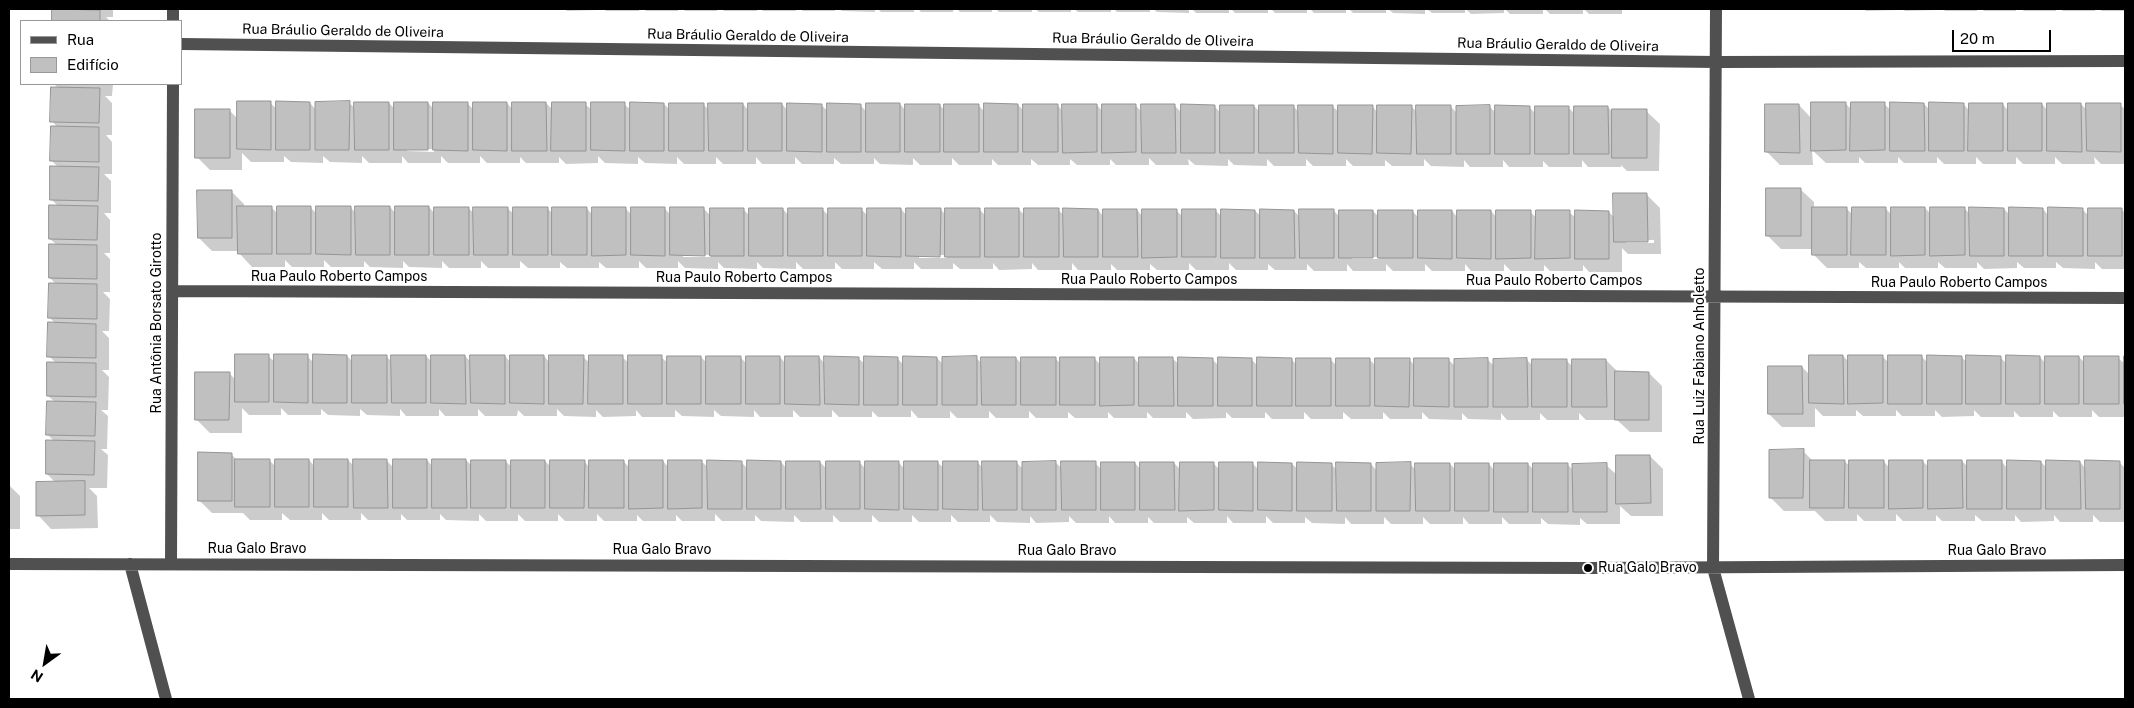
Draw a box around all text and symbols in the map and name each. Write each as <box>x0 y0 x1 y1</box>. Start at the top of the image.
legend <box>20 20 182 85</box>
scale bar <box>1954 20 2053 52</box>
street label: Rua Bráulio Geraldo de Oliveira <box>242 21 444 41</box>
street label: Rua Bráulio Geraldo de Oliveira <box>647 26 849 46</box>
street label: Rua Bráulio Geraldo de Oliveira <box>1052 30 1254 50</box>
text: 20 m <box>1960 30 1995 47</box>
text: Rua <box>67 31 94 48</box>
street label: Rua Bráulio Geraldo de Oliveira <box>1457 35 1659 55</box>
text: Edifício <box>67 56 119 73</box>
street label: Rua Antônia Borsato Girotto <box>149 233 165 413</box>
street label: Rua Luiz Fabiano Anholetto <box>1692 268 1708 444</box>
street label: Rua Paulo Roberto Campos <box>251 269 427 285</box>
street label: Rua Paulo Roberto Campos <box>656 270 832 286</box>
street label: Rua Paulo Roberto Campos <box>1061 272 1237 288</box>
street label: Rua Paulo Roberto Campos <box>1466 273 1642 289</box>
street label: Rua Paulo Roberto Campos <box>1871 275 2047 291</box>
street label: Rua Galo Bravo <box>208 541 306 557</box>
street label: Rua Galo Bravo <box>613 542 711 558</box>
street label: Rua Galo Bravo <box>1018 543 1116 559</box>
street label: Rua Galo Bravo <box>1948 543 2046 559</box>
place label: Rua Galo Bravo <box>1598 560 1697 576</box>
marker: Rua Galo Bravo <box>1582 562 1594 574</box>
north arrow <box>20 638 70 688</box>
text: N <box>28 666 46 685</box>

